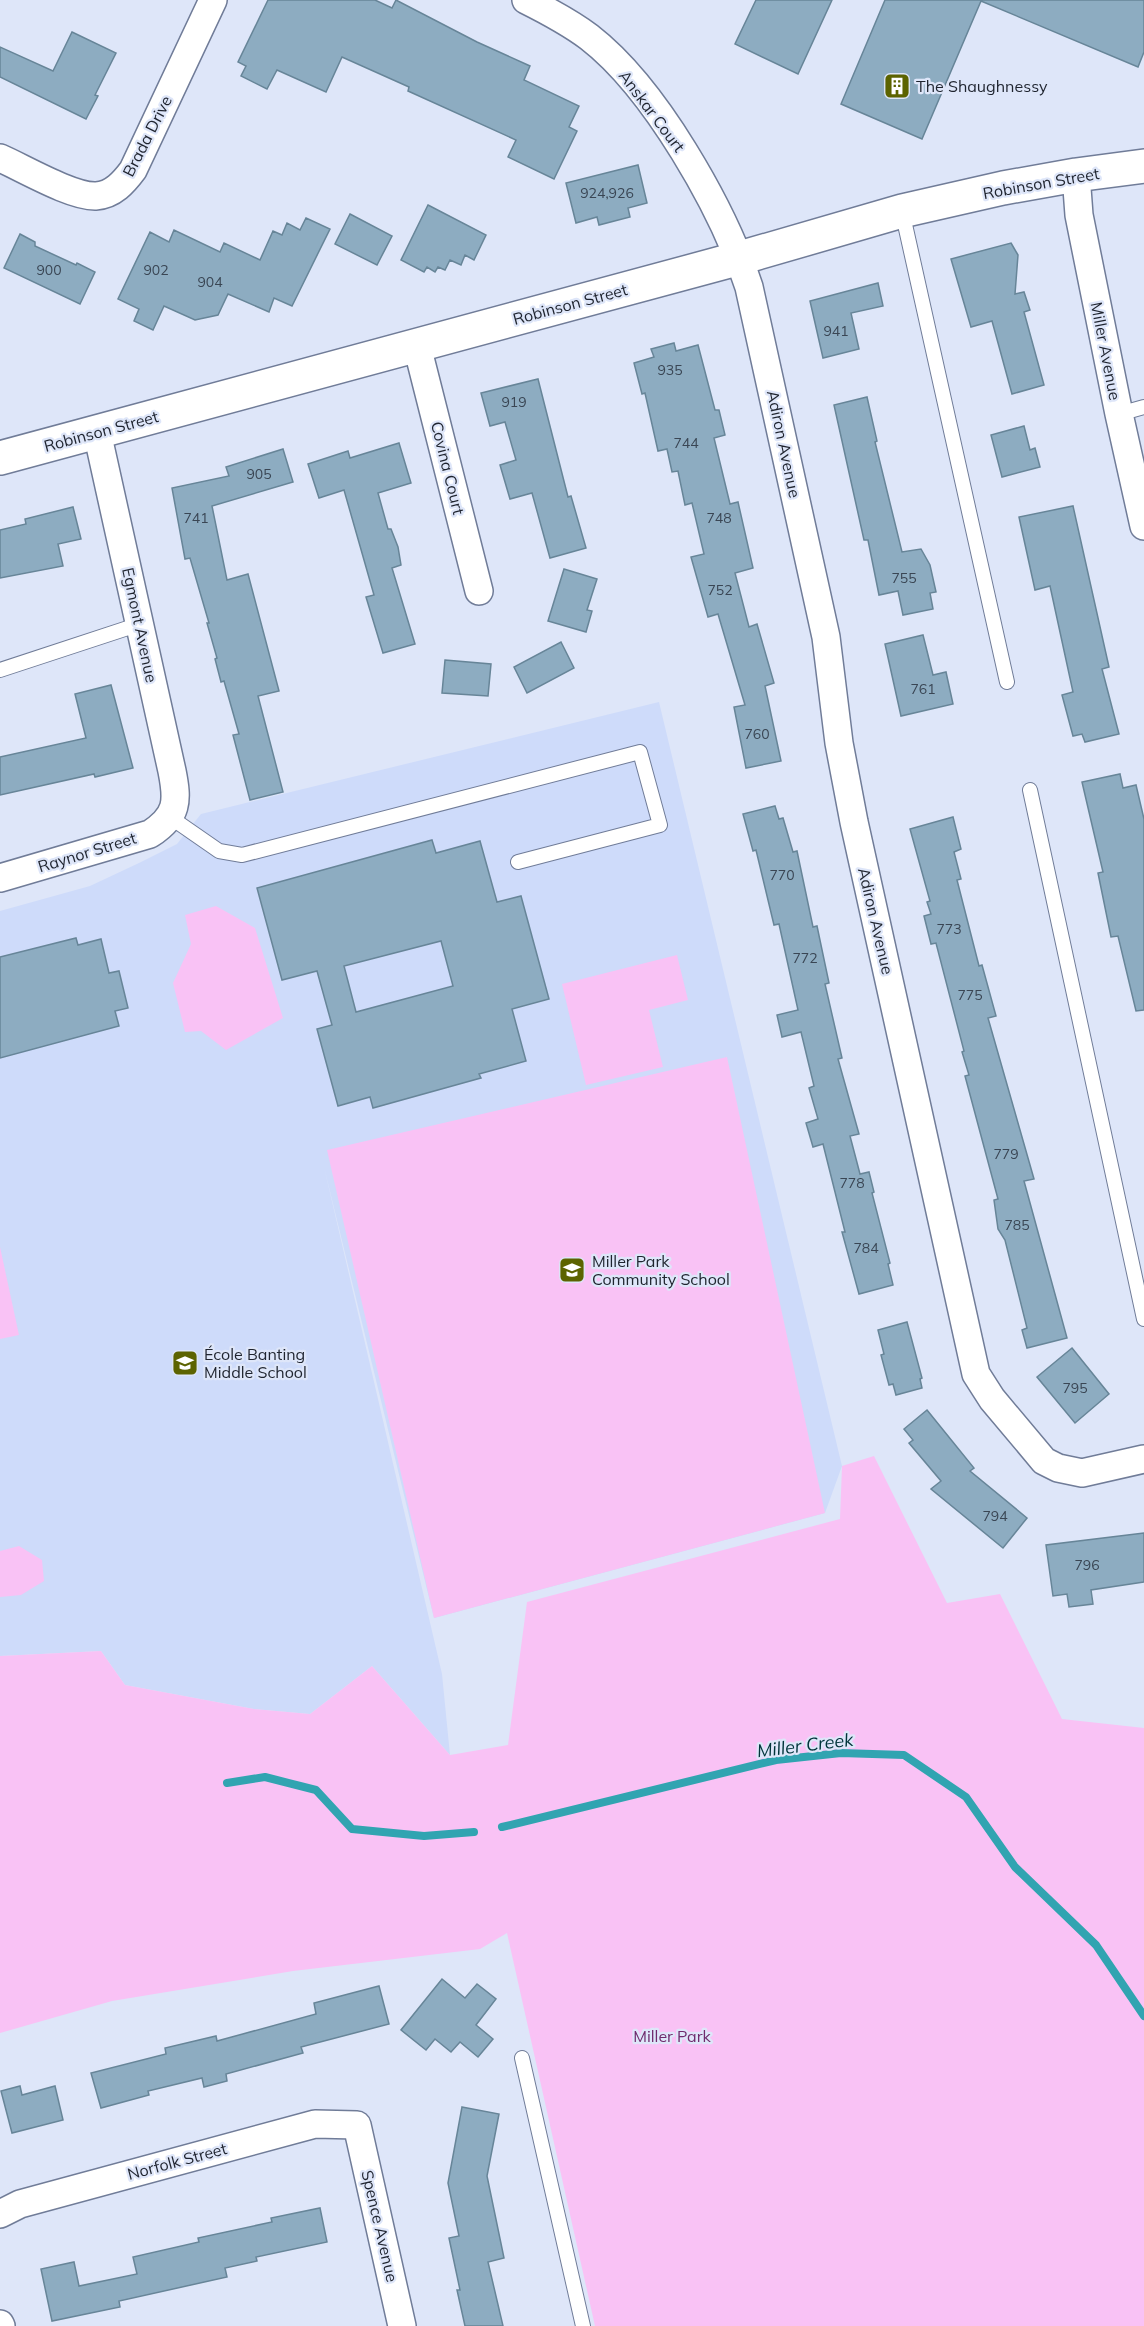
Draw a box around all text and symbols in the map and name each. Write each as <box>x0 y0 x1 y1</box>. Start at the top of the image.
street label: Anskar Court <box>615 66 690 156</box>
building icon: The Shaughnessy <box>882 71 912 101</box>
place label: The Shaughnessy <box>916 76 1048 96</box>
street label: Brada Drive <box>118 92 176 180</box>
street label: Robinson Street <box>981 163 1101 203</box>
house number: 924,926 <box>580 184 634 202</box>
house number: 900 <box>36 261 62 279</box>
house number: 902 <box>143 261 169 279</box>
house number: 904 <box>197 273 223 291</box>
street label: Robinson Street <box>511 279 630 329</box>
street label: Miller Avenue <box>1087 300 1125 402</box>
house number: 941 <box>823 322 849 340</box>
house number: 935 <box>657 361 683 379</box>
street label: Adiron Avenue <box>763 389 805 499</box>
house number: 919 <box>501 393 527 411</box>
street label: Robinson Street <box>42 406 161 456</box>
street label: Covina Court <box>427 419 469 517</box>
house number: 744 <box>673 434 699 452</box>
house number: 905 <box>246 465 272 483</box>
house number: 741 <box>183 509 209 527</box>
house number: 748 <box>706 509 732 527</box>
street label: Egmont Avenue <box>118 566 162 684</box>
house number: 755 <box>891 569 917 587</box>
house number: 752 <box>707 581 733 599</box>
house number: 761 <box>910 680 936 698</box>
house number: 760 <box>744 725 770 743</box>
street label: Raynor Street <box>35 827 139 876</box>
house number: 770 <box>769 866 795 884</box>
street label: Adiron Avenue <box>854 866 898 976</box>
house number: 773 <box>936 920 962 938</box>
house number: 772 <box>792 949 818 967</box>
house number: 775 <box>957 986 983 1004</box>
house number: 779 <box>993 1145 1019 1163</box>
house number: 778 <box>839 1174 865 1192</box>
house number: 785 <box>1004 1216 1030 1234</box>
house number: 784 <box>853 1239 879 1257</box>
place label: Miller Park Community School <box>592 1251 730 1289</box>
school or university icon: Miller Park Community School <box>557 1255 587 1285</box>
place label: École Banting Middle School <box>204 1344 307 1382</box>
school or university icon: École Banting Middle School <box>170 1348 200 1378</box>
house number: 795 <box>1062 1379 1088 1397</box>
house number: 794 <box>982 1507 1008 1525</box>
house number: 796 <box>1074 1556 1100 1574</box>
water label: Miller Creek <box>756 1728 855 1762</box>
park label: Miller Park <box>633 2026 712 2046</box>
street label: Norfolk Street <box>125 2138 229 2184</box>
street label: Spence Avenue <box>357 2168 403 2284</box>

